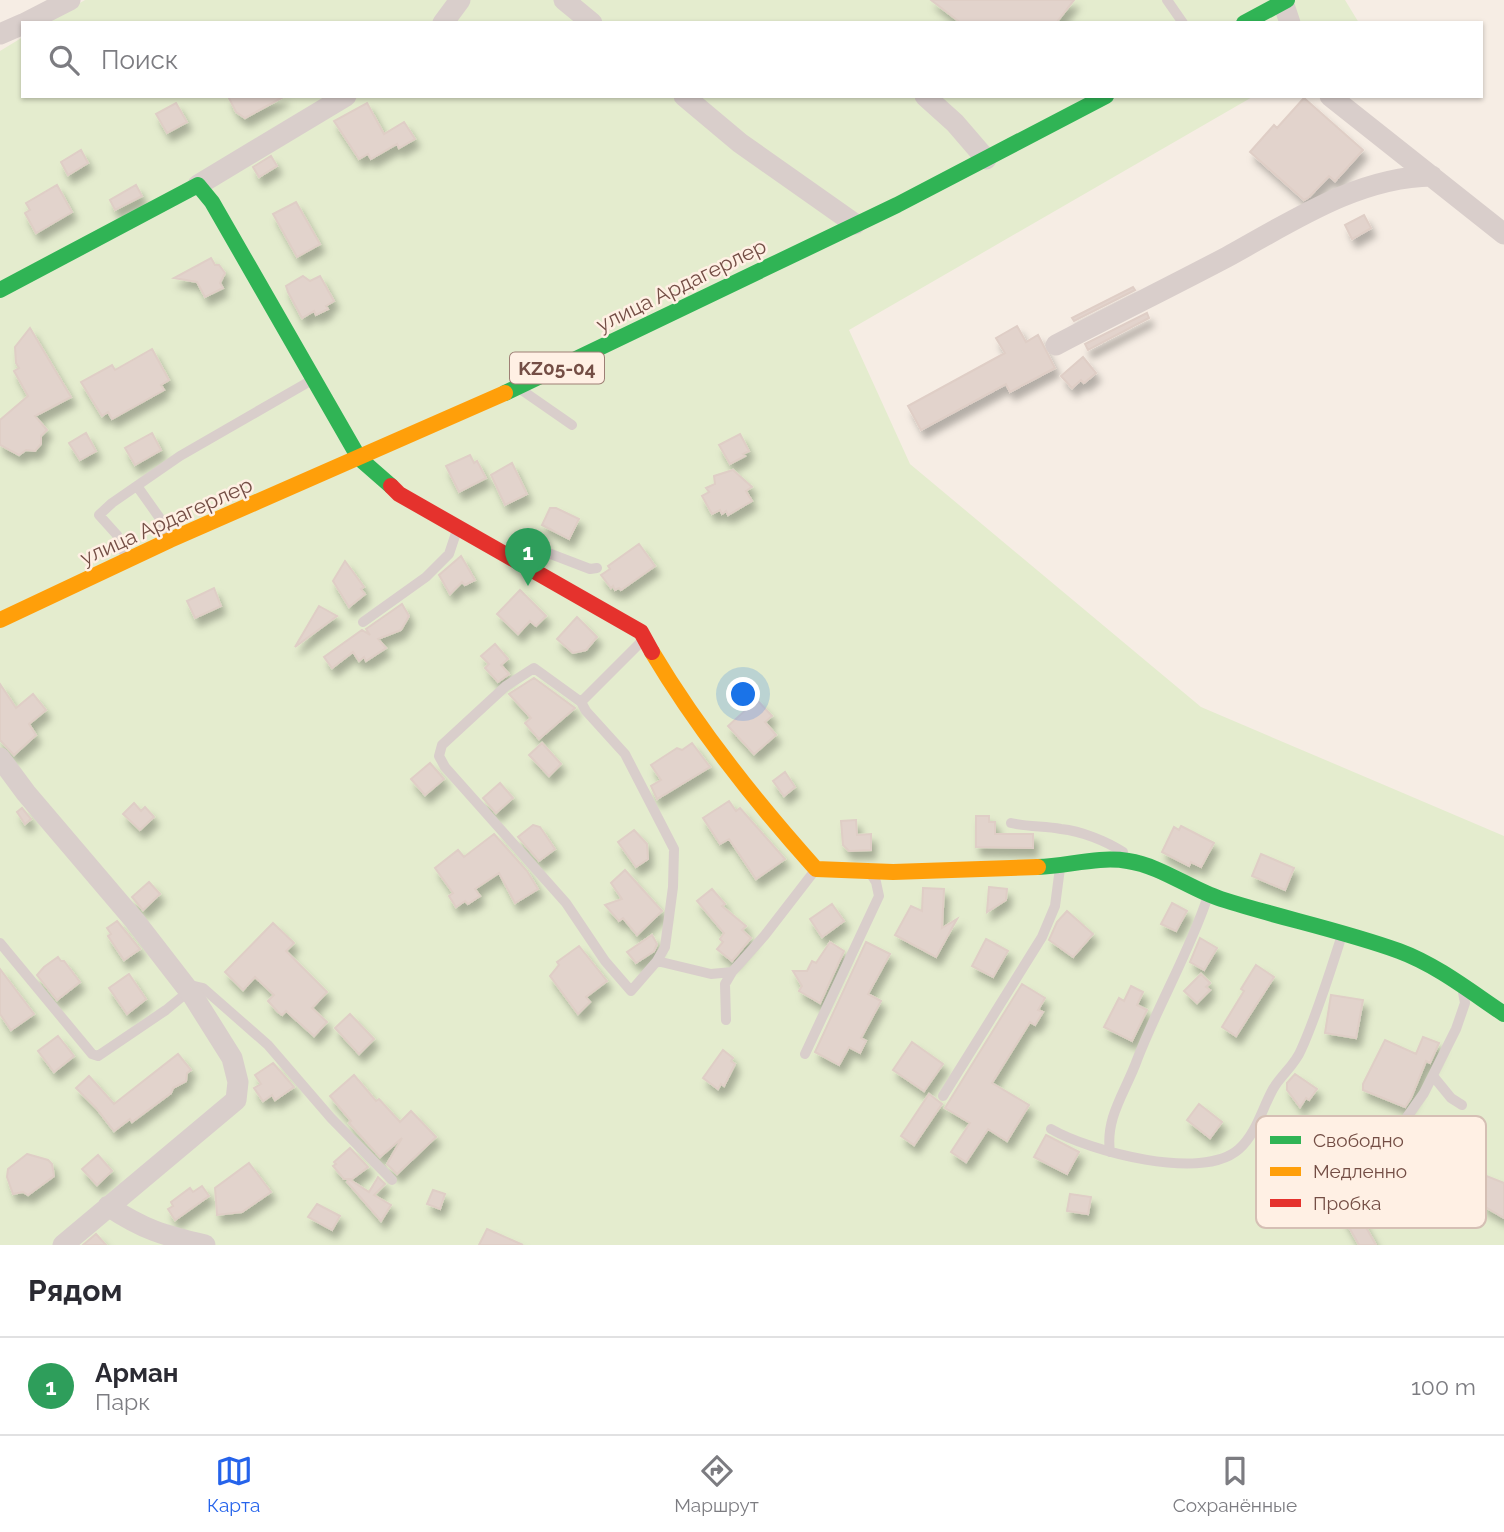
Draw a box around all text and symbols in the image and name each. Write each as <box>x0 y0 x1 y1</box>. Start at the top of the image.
search box <box>21 21 1483 98</box>
icon: search <box>45 41 83 79</box>
text: Поиск <box>101 45 178 75</box>
street label: улица Ардагерлер <box>592 233 770 337</box>
road number: KZ05-04 <box>510 352 604 384</box>
street label: улица Ардагерлер <box>76 472 256 570</box>
pin: 1 <box>505 528 551 586</box>
your location <box>726 677 760 711</box>
legend <box>1256 1116 1486 1228</box>
text: Свободно <box>1313 1129 1404 1151</box>
text: Медленно <box>1313 1160 1407 1182</box>
text: Пробка <box>1313 1192 1381 1214</box>
text: Рядом <box>28 1273 122 1308</box>
text: Арман <box>95 1358 179 1388</box>
text: 1 <box>45 1373 57 1400</box>
text: 100 m <box>1411 1373 1476 1400</box>
text: Парк <box>95 1388 150 1415</box>
tab: Карта <box>207 1452 260 1516</box>
tab: Маршрут <box>674 1452 759 1516</box>
tab: Сохранённые <box>1173 1452 1297 1516</box>

